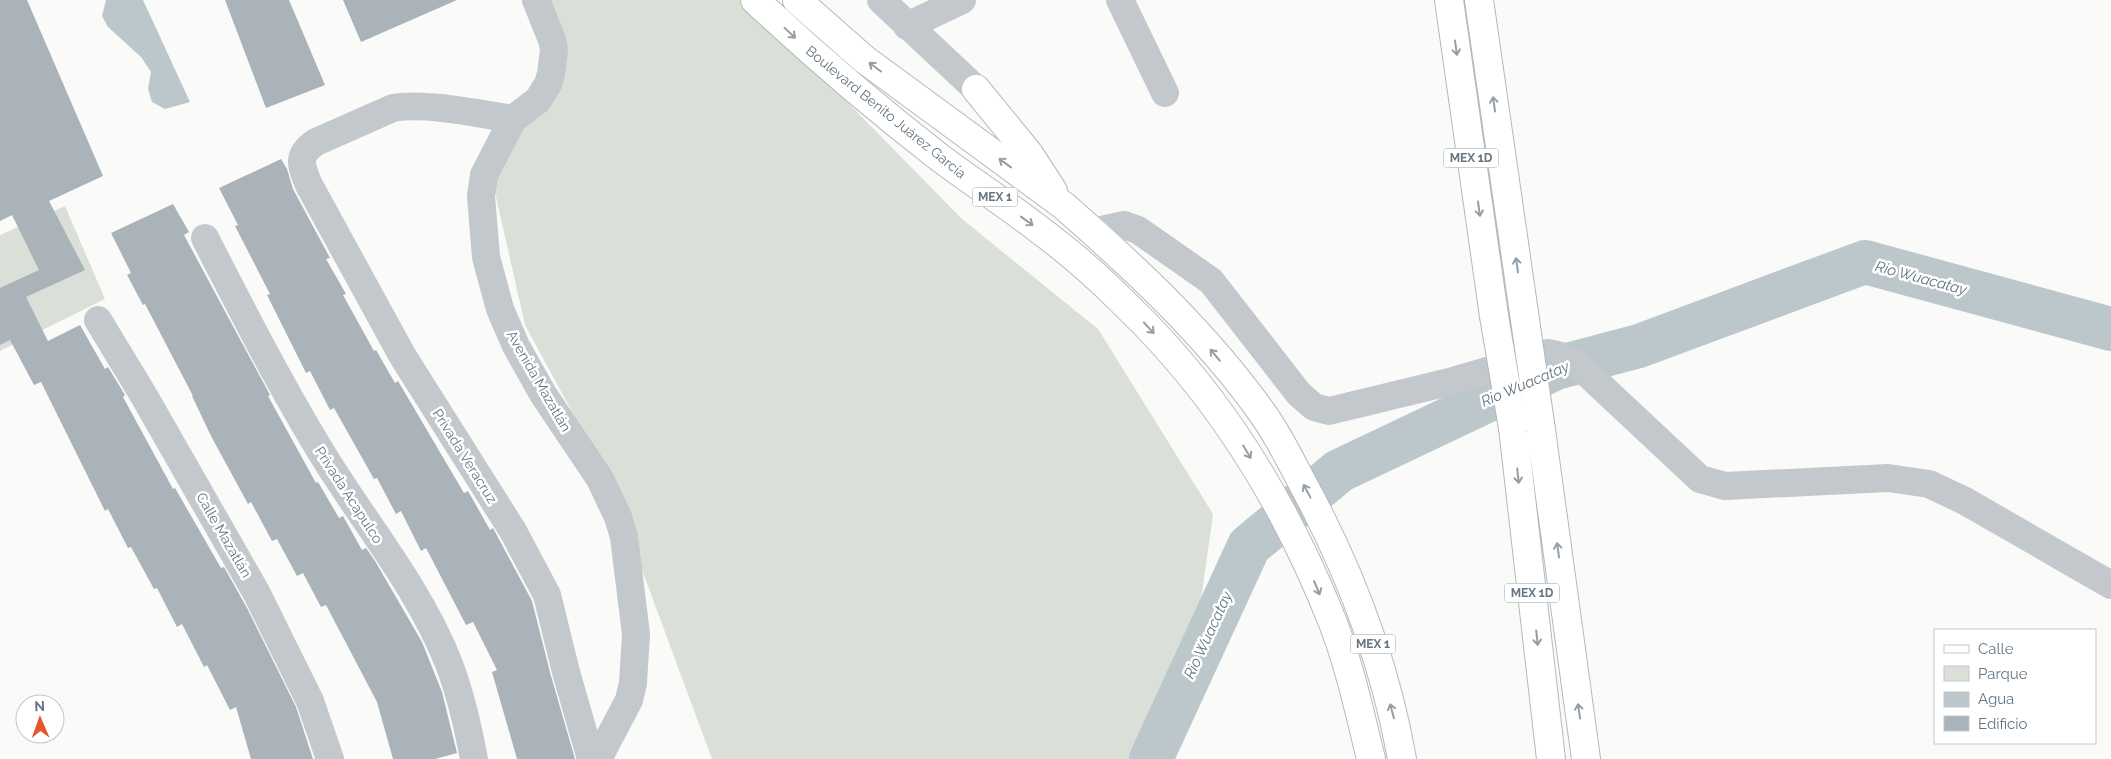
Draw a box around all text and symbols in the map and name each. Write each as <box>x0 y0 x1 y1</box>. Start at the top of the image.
one-way arrow <box>784 27 797 39</box>
one-way arrow <box>1451 40 1461 56</box>
street label: Boulevard Benito Juárez García <box>803 42 969 182</box>
one-way arrow <box>869 61 882 72</box>
one-way arrow <box>1489 97 1499 113</box>
road number: MEX 1D <box>1444 148 1498 168</box>
one-way arrow <box>999 158 1012 169</box>
road number: MEX 1 <box>972 188 1018 206</box>
one-way arrow <box>1474 201 1484 217</box>
one-way arrow <box>1020 216 1034 226</box>
water label: Rio Wuacatay <box>1873 257 1969 299</box>
one-way arrow <box>1512 258 1522 274</box>
one-way arrow <box>1143 322 1155 335</box>
street label: Avenida Mazatlán <box>504 328 574 434</box>
one-way arrow <box>1210 349 1221 362</box>
water label: Rio Wuacatay <box>1478 357 1572 411</box>
street label: Privada Veracruz <box>430 406 500 506</box>
street label: Privada Acapulco <box>312 444 386 546</box>
one-way arrow <box>1243 444 1253 458</box>
one-way arrow <box>1513 468 1523 484</box>
one-way arrow <box>1302 484 1311 499</box>
street label: Calle Mazatlán <box>193 490 255 580</box>
one-way arrow <box>1552 542 1562 558</box>
one-way arrow <box>1313 580 1323 595</box>
road number: MEX 1D <box>1504 584 1560 602</box>
water label: Rio Wuacatay <box>1180 588 1236 681</box>
one-way arrow <box>1532 629 1542 645</box>
legend <box>1934 629 2096 744</box>
road number: MEX 1 <box>1350 634 1396 654</box>
text: Calle <box>1978 640 2014 658</box>
text: Parque <box>1978 665 2028 683</box>
text: Agua <box>1978 690 2014 708</box>
north arrow <box>15 694 65 744</box>
text: N <box>34 698 45 714</box>
one-way arrow <box>1574 703 1584 719</box>
one-way arrow <box>1387 704 1396 720</box>
text: Edificio <box>1978 715 2028 733</box>

